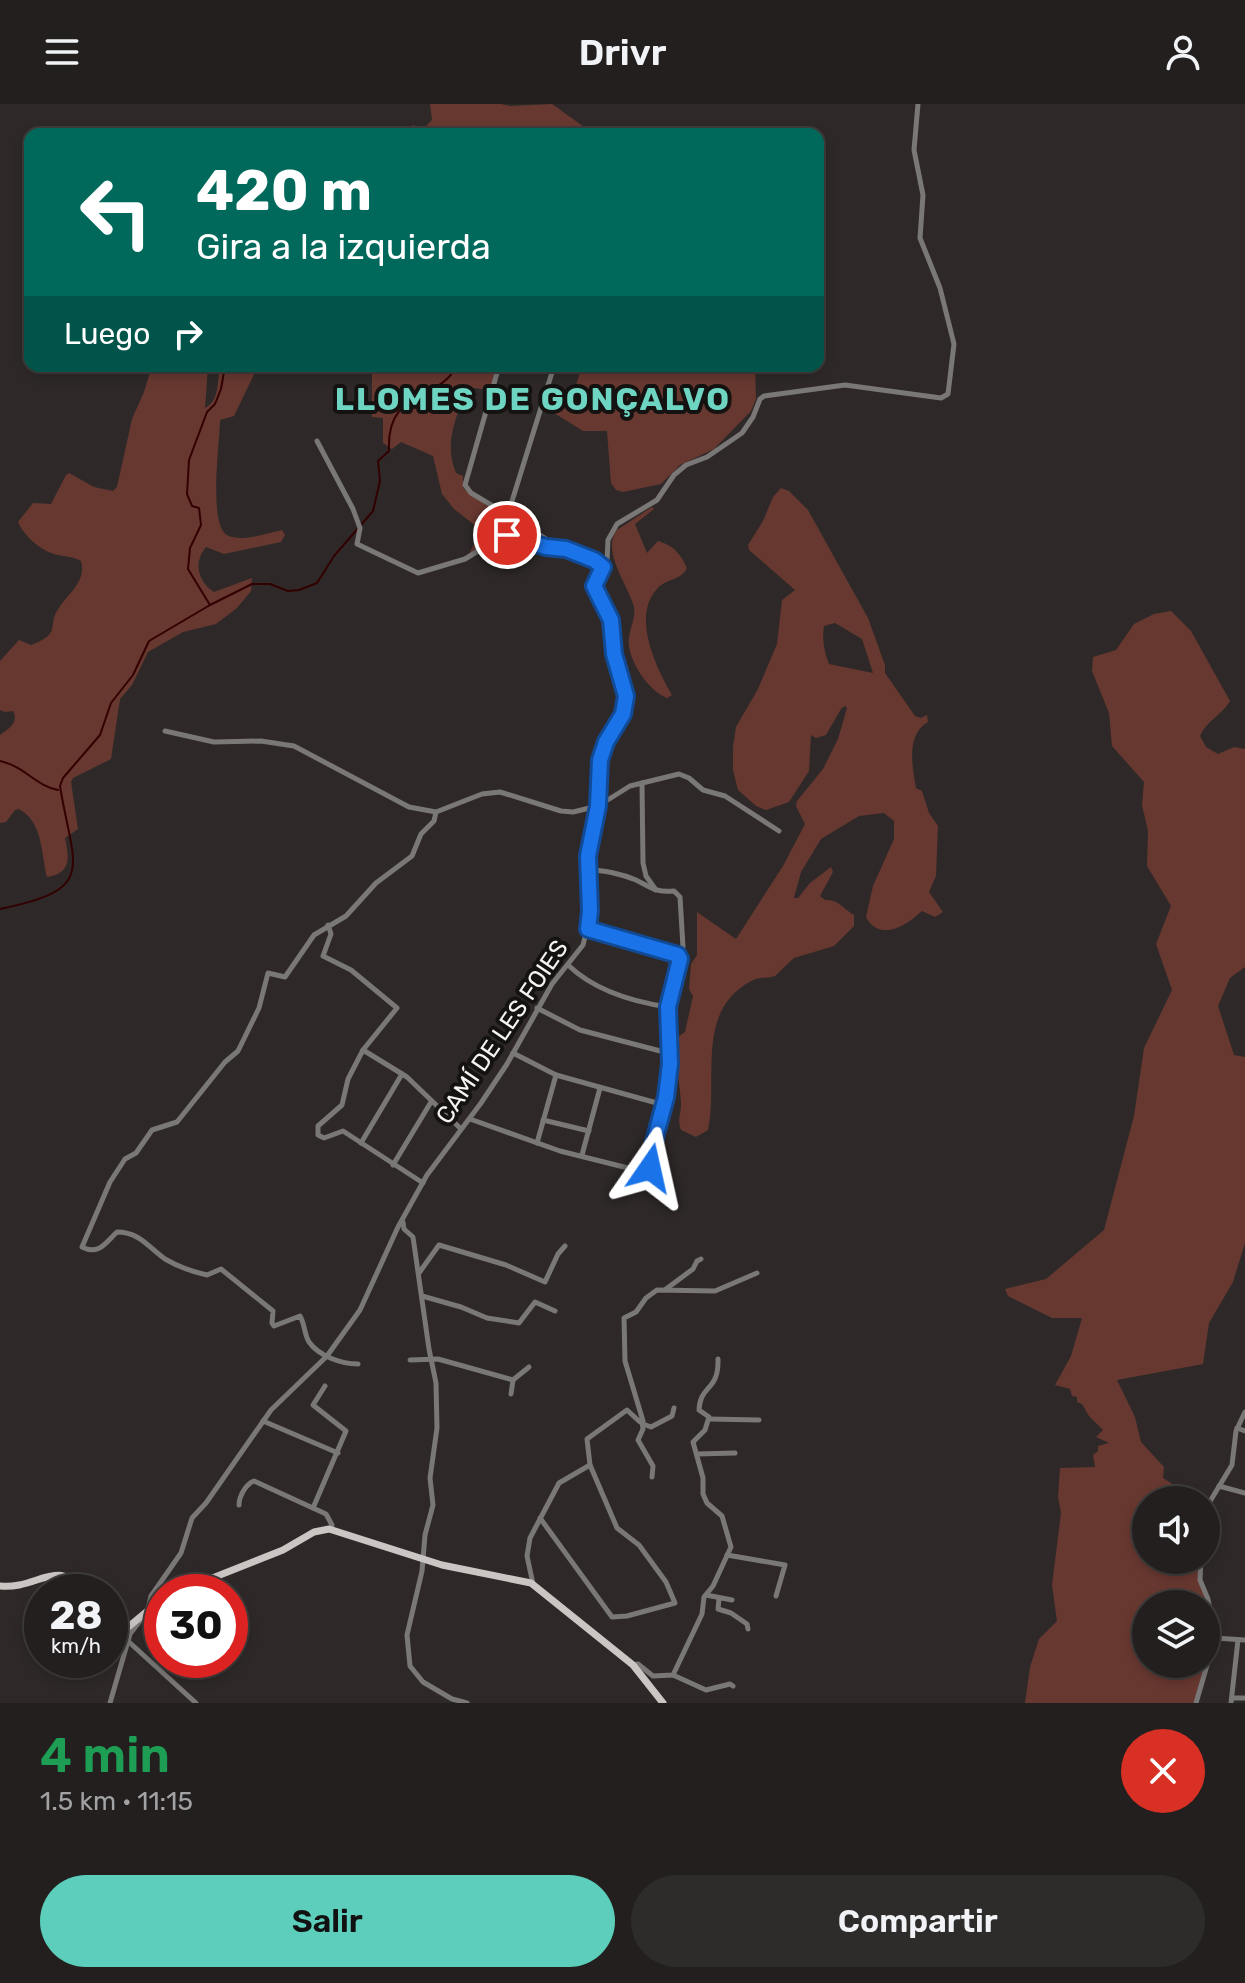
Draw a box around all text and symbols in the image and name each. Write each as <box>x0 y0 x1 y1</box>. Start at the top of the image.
icon: menu <box>40 30 84 74</box>
icon: person <box>1161 30 1205 74</box>
text: Drivr <box>579 31 666 74</box>
text: 420 m <box>196 158 372 224</box>
icon: left <box>64 160 168 264</box>
text: Gira a la izquierda <box>196 225 491 268</box>
icon: right <box>166 312 210 356</box>
text: Luego <box>64 316 150 352</box>
district label: LLOMES DE GONÇALVO <box>335 380 731 418</box>
pin <box>473 501 541 569</box>
icon: arrive <box>485 513 529 557</box>
street label: CAMÍ DE LES FOIES <box>430 935 574 1129</box>
position arrow <box>608 1126 692 1210</box>
map controls <box>1132 1486 1220 1678</box>
button: sound <box>1132 1486 1220 1574</box>
speed limit sign: 30 <box>144 1574 248 1678</box>
button: layers <box>1132 1590 1220 1678</box>
text: 28 <box>49 1592 103 1639</box>
text: km/h <box>51 1634 101 1658</box>
text: 4 min <box>40 1727 170 1784</box>
button: close <box>1121 1729 1205 1813</box>
text: 1.5 km · 11:15 <box>40 1786 193 1817</box>
button: Salir <box>40 1875 615 1967</box>
button: Compartir <box>631 1875 1205 1967</box>

